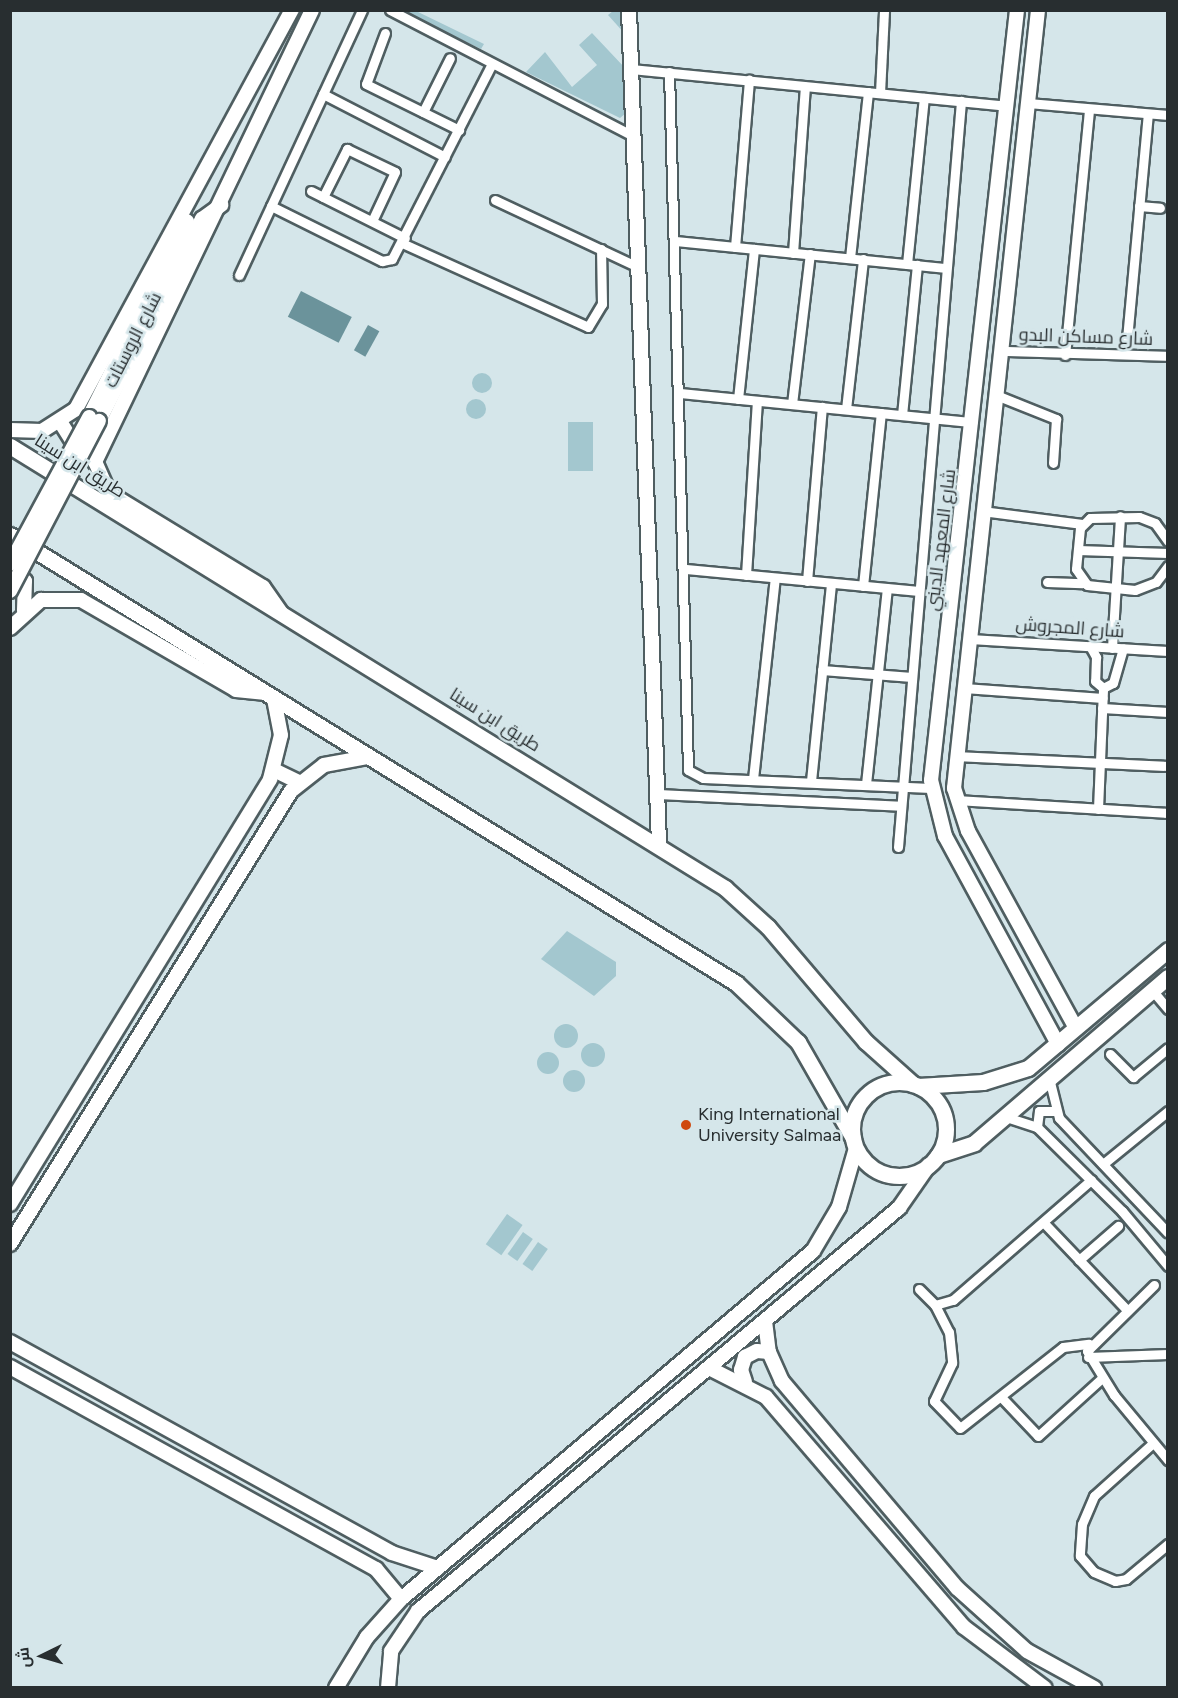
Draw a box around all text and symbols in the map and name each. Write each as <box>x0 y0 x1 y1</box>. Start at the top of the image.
street label: شارع الروستات <box>100 289 166 391</box>
street label: شارع مساكن البدو <box>1018 324 1154 350</box>
street label: طريق ابن سينا <box>31 430 129 502</box>
street label: شارع المعهد الديني <box>922 468 960 612</box>
street label: شارع المجروش <box>1015 613 1125 643</box>
street label: طريق ابن سينا <box>446 684 544 756</box>
place label: King International University Salmaa <box>698 1104 841 1146</box>
marker: King International University Salmaa <box>679 1118 693 1132</box>
north arrow <box>12 1626 72 1686</box>
text: ش <box>13 1647 34 1669</box>

